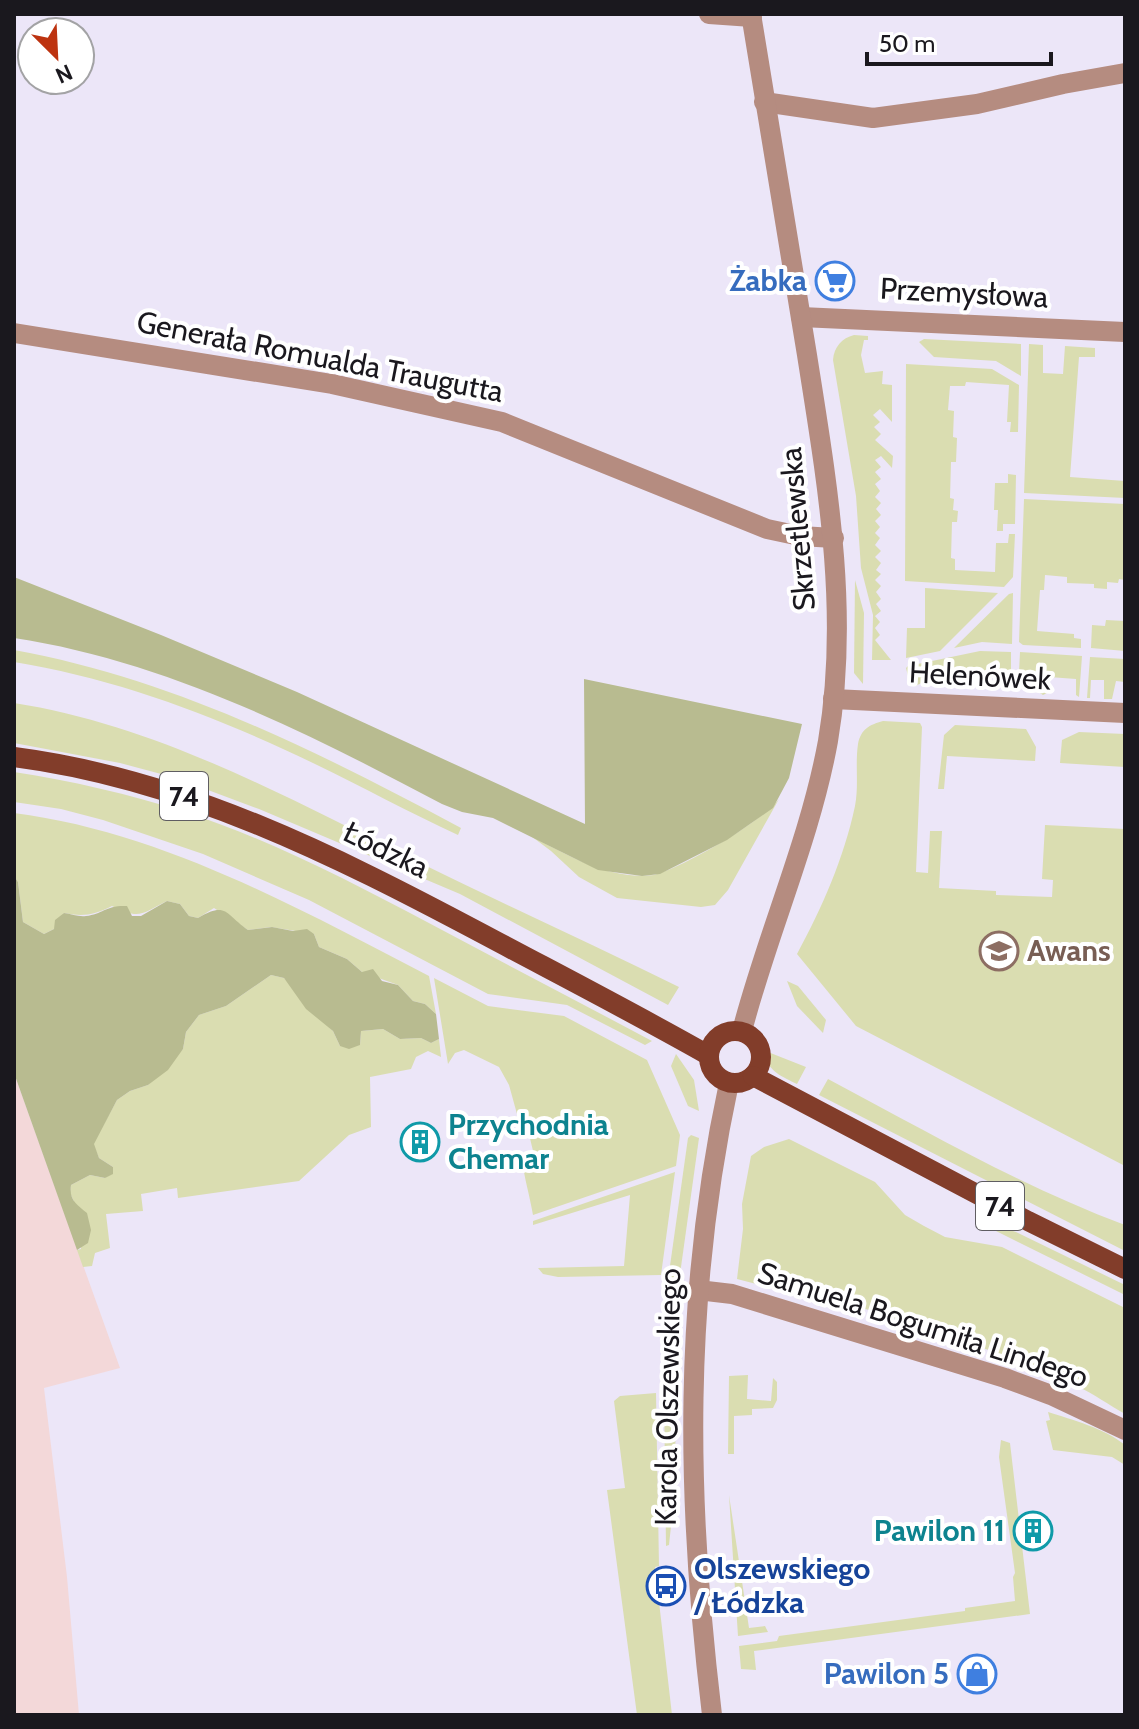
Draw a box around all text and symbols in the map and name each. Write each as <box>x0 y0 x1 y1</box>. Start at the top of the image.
north arrow <box>16 16 96 96</box>
scale bar <box>867 16 1051 66</box>
text: 50 m <box>879 29 935 58</box>
text: N <box>51 58 77 89</box>
supermarket icon: Żabka <box>814 260 856 302</box>
place label: Żabka <box>729 262 807 299</box>
street label: Przemysłowa <box>879 270 1050 315</box>
street label: Generała Romualda Traugutta <box>134 303 507 410</box>
street label: Skrzetlewska <box>772 445 823 612</box>
street label: Helenówek <box>908 653 1052 698</box>
road number: 74 <box>160 772 208 820</box>
street label: Łódzka <box>338 813 435 886</box>
school or university icon: Awans <box>978 930 1020 972</box>
place label: Awans <box>1027 932 1111 969</box>
place label: Przychodnia Chemar <box>448 1106 609 1177</box>
building icon: Przychodnia Chemar <box>399 1121 441 1163</box>
road number: 74 <box>976 1182 1024 1230</box>
street label: Samuela Bogumiła Lindego <box>753 1254 1093 1395</box>
street label: Karola Olszewskiego <box>647 1268 688 1526</box>
building icon: Pawilon 11 <box>1012 1510 1054 1552</box>
place label: Pawilon 11 <box>874 1512 1005 1549</box>
place label: Olszewskiego / Łódzka <box>693 1550 870 1621</box>
bus stop icon: Olszewskiego / Łódzka <box>645 1565 687 1607</box>
shop icon: Pawilon 5 <box>956 1653 998 1695</box>
place label: Pawilon 5 <box>824 1655 949 1692</box>

